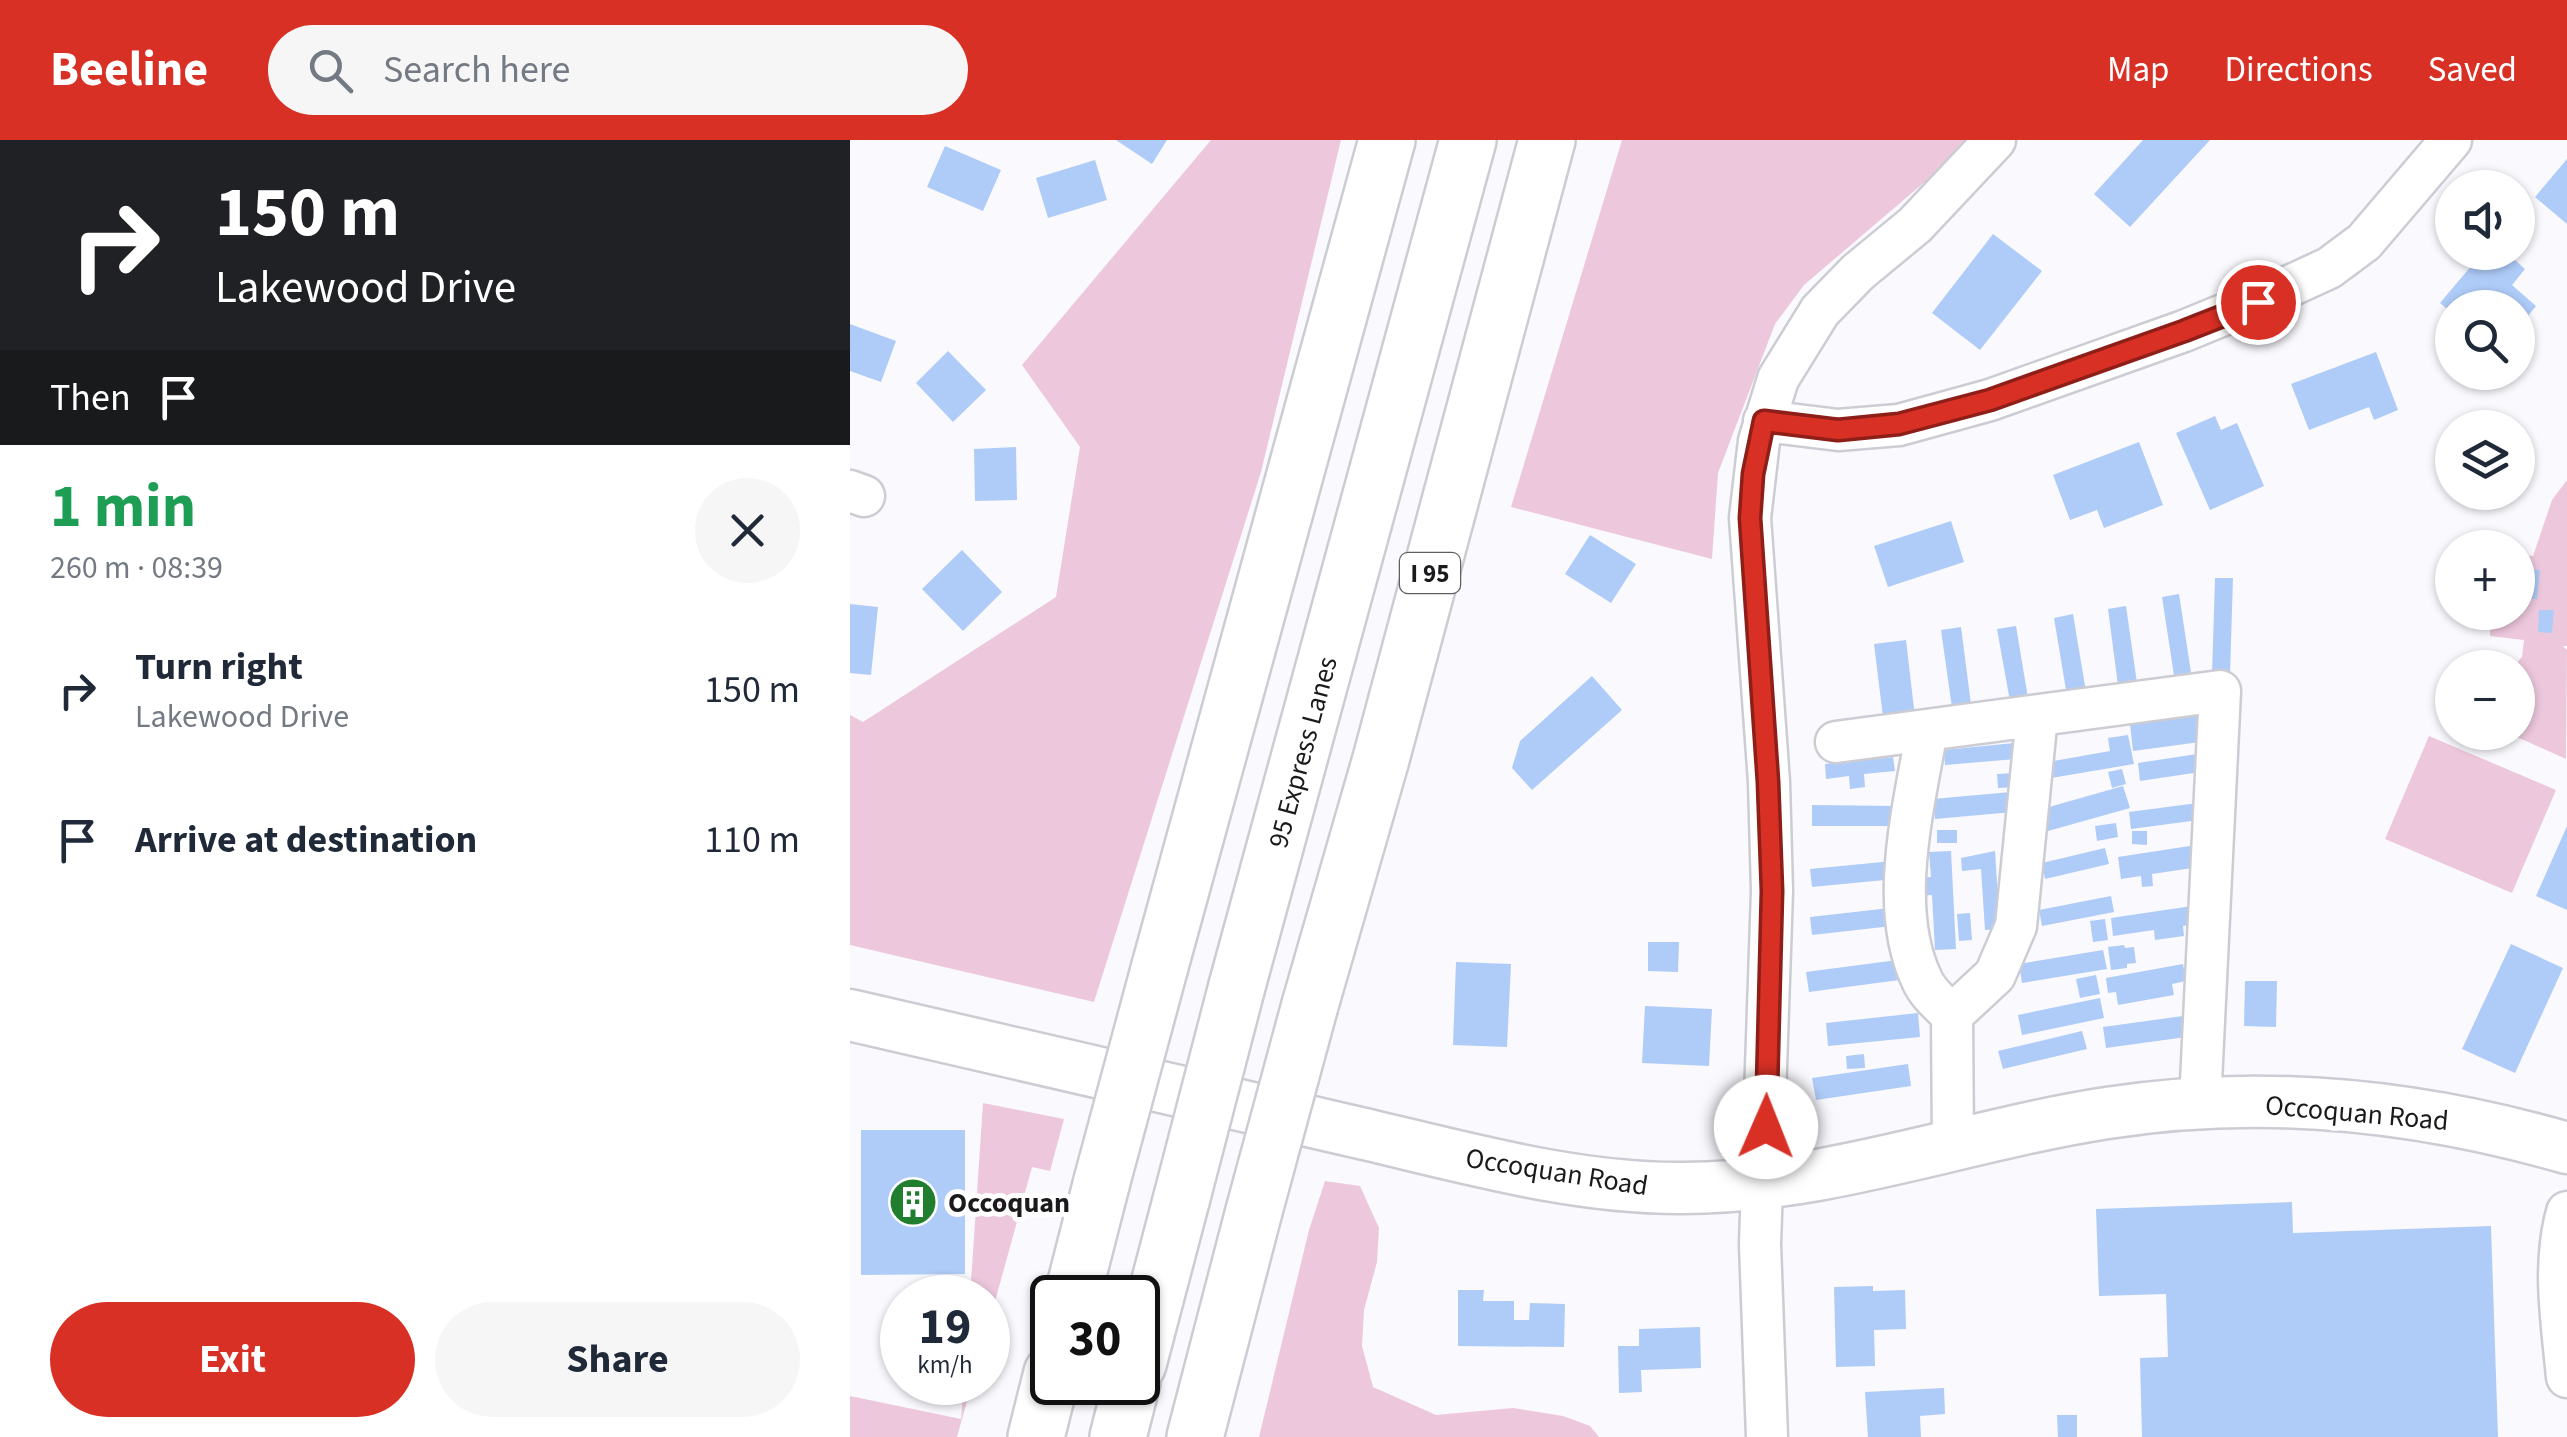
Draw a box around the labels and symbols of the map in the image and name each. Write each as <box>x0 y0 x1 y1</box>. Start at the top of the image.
pin <box>2216 260 2301 345</box>
road number: I 95 <box>1400 553 1460 593</box>
street label: 95 Express Lanes <box>1258 652 1348 852</box>
position arrow <box>1714 1075 1818 1179</box>
street label: Occoquan Road <box>2264 1085 2450 1141</box>
street label: Occoquan Road <box>1463 1138 1651 1206</box>
building icon: Occoquan <box>887 1176 939 1228</box>
place label: Occoquan <box>948 1183 1070 1223</box>
speed limit sign: 30 <box>1030 1275 1160 1405</box>

